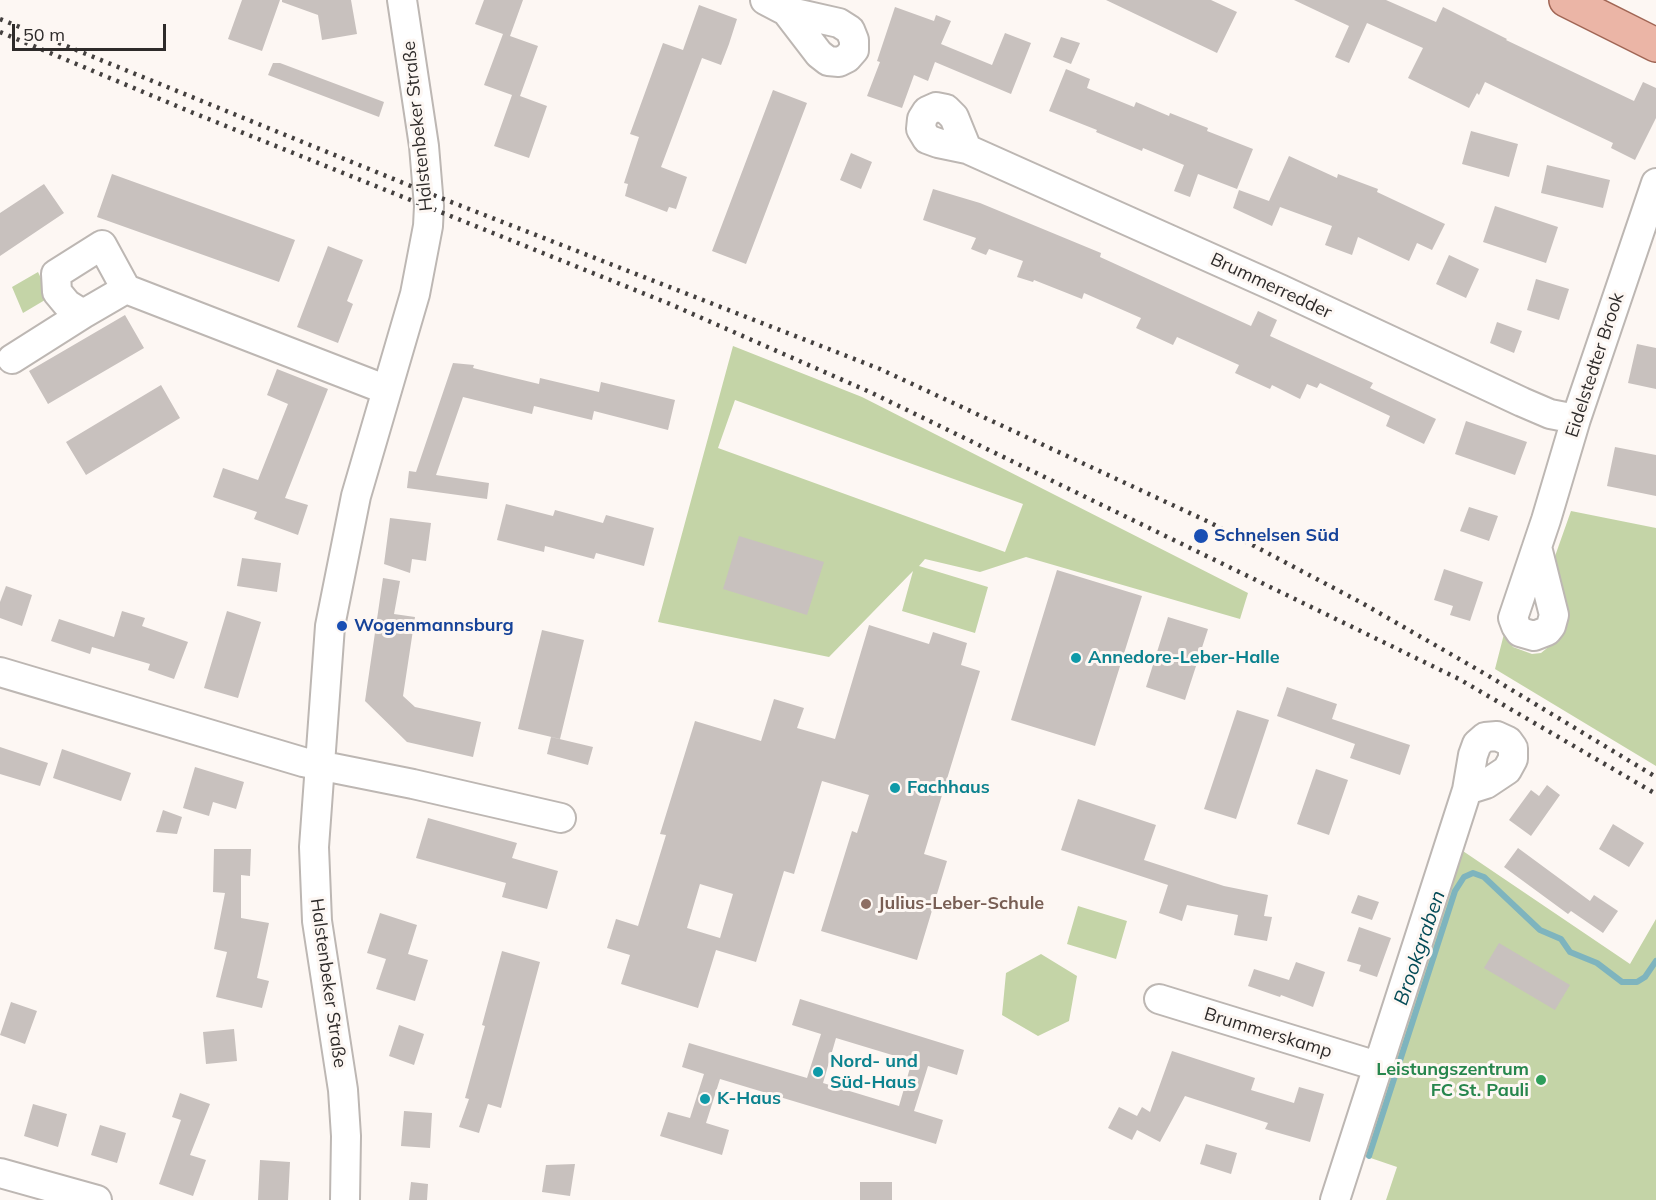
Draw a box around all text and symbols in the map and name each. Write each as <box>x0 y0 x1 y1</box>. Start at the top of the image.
scale bar <box>15 12 170 50</box>
text: 50 m <box>23 23 65 46</box>
street label: Halstenbeker Straße <box>398 40 438 212</box>
street label: Brummerredder <box>1207 248 1335 324</box>
street label: Eidelstedter Brook <box>1561 290 1629 440</box>
place label: Schnelsen Süd <box>1214 525 1339 547</box>
marker: Schnelsen Süd <box>1192 527 1210 545</box>
place label: Wogenmannsburg <box>354 615 514 637</box>
marker: Wogenmannsburg <box>335 619 349 633</box>
place label: Annedore-Leber-Halle <box>1088 647 1280 669</box>
marker: Annedore-Leber-Halle <box>1069 651 1083 665</box>
place label: Fachhaus <box>907 777 990 799</box>
marker: Fachhaus <box>888 781 902 795</box>
water label: Brookgraben <box>1389 888 1451 1008</box>
place label: Julius-Leber-Schule <box>878 893 1044 915</box>
street label: Halstenbeker Straße <box>305 897 351 1069</box>
marker: Julius-Leber-Schule <box>859 897 873 911</box>
street label: Brummerskamp <box>1201 1003 1335 1063</box>
place label: Nord- und Süd-Haus <box>830 1051 918 1094</box>
place label: Leistungszentrum FC St. Pauli <box>1376 1059 1529 1102</box>
marker: Nord- und Süd-Haus <box>811 1065 825 1079</box>
marker: Leistungszentrum FC St. Pauli <box>1534 1073 1548 1087</box>
place label: K-Haus <box>717 1088 781 1110</box>
marker: K-Haus <box>698 1092 712 1106</box>

